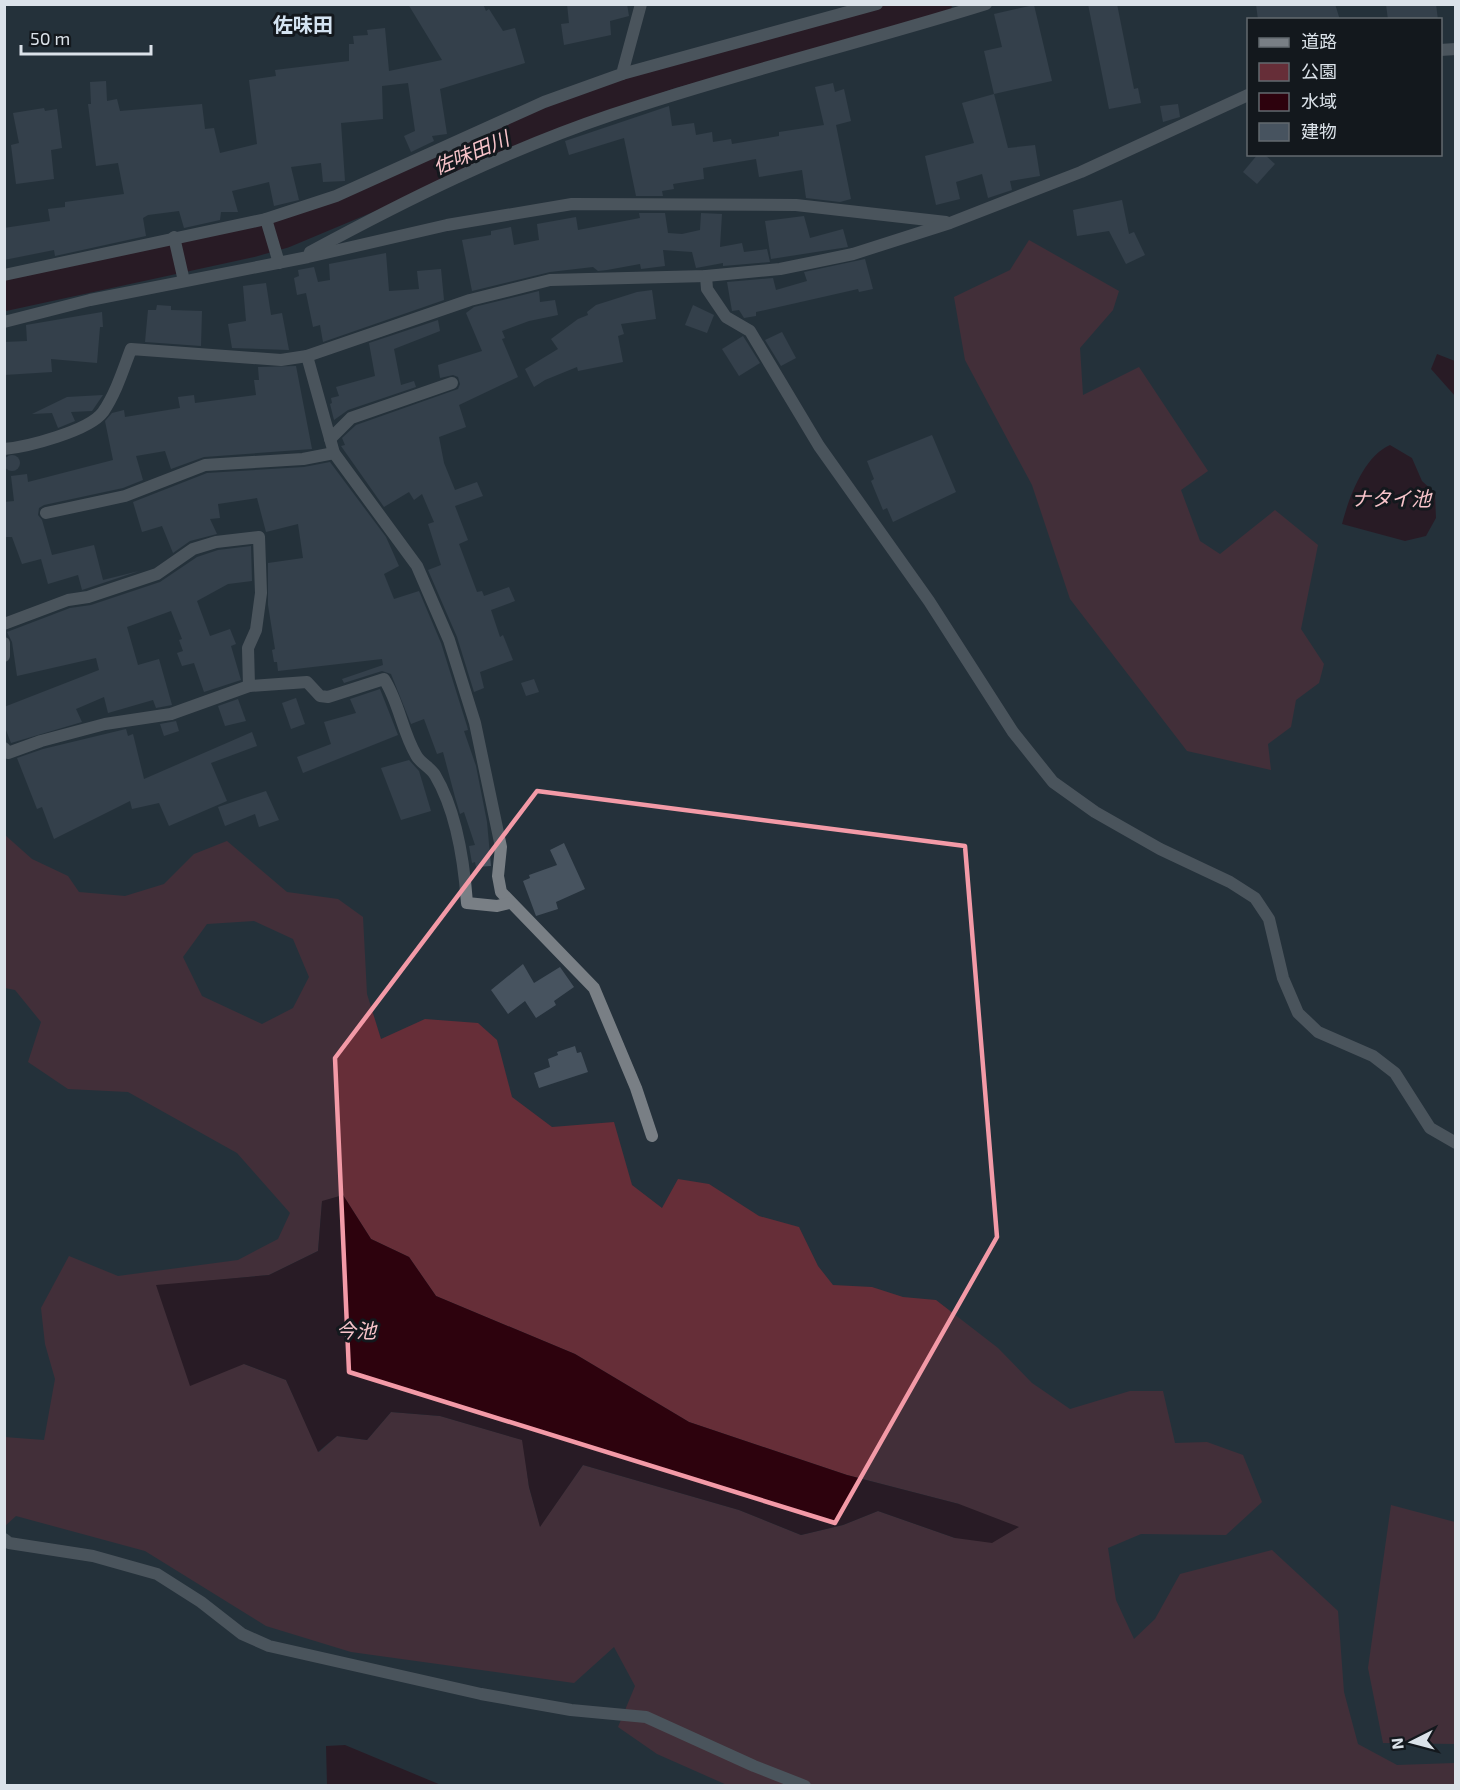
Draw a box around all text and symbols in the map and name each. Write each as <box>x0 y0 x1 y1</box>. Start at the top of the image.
district label: 佐味田 <box>273 12 333 36</box>
scale bar <box>21 18 152 56</box>
legend <box>1247 18 1442 156</box>
text: 50 m <box>30 27 70 49</box>
text: 道路 <box>1301 30 1337 52</box>
text: 公園 <box>1301 60 1337 82</box>
text: 水域 <box>1301 90 1337 112</box>
text: 建物 <box>1301 120 1337 142</box>
water label: 佐味田川 <box>429 125 514 179</box>
water label: ナタイ池 <box>1351 486 1433 510</box>
water label: 今池 <box>336 1318 378 1342</box>
north arrow <box>1382 1712 1442 1772</box>
text: N <box>1387 1737 1407 1750</box>

